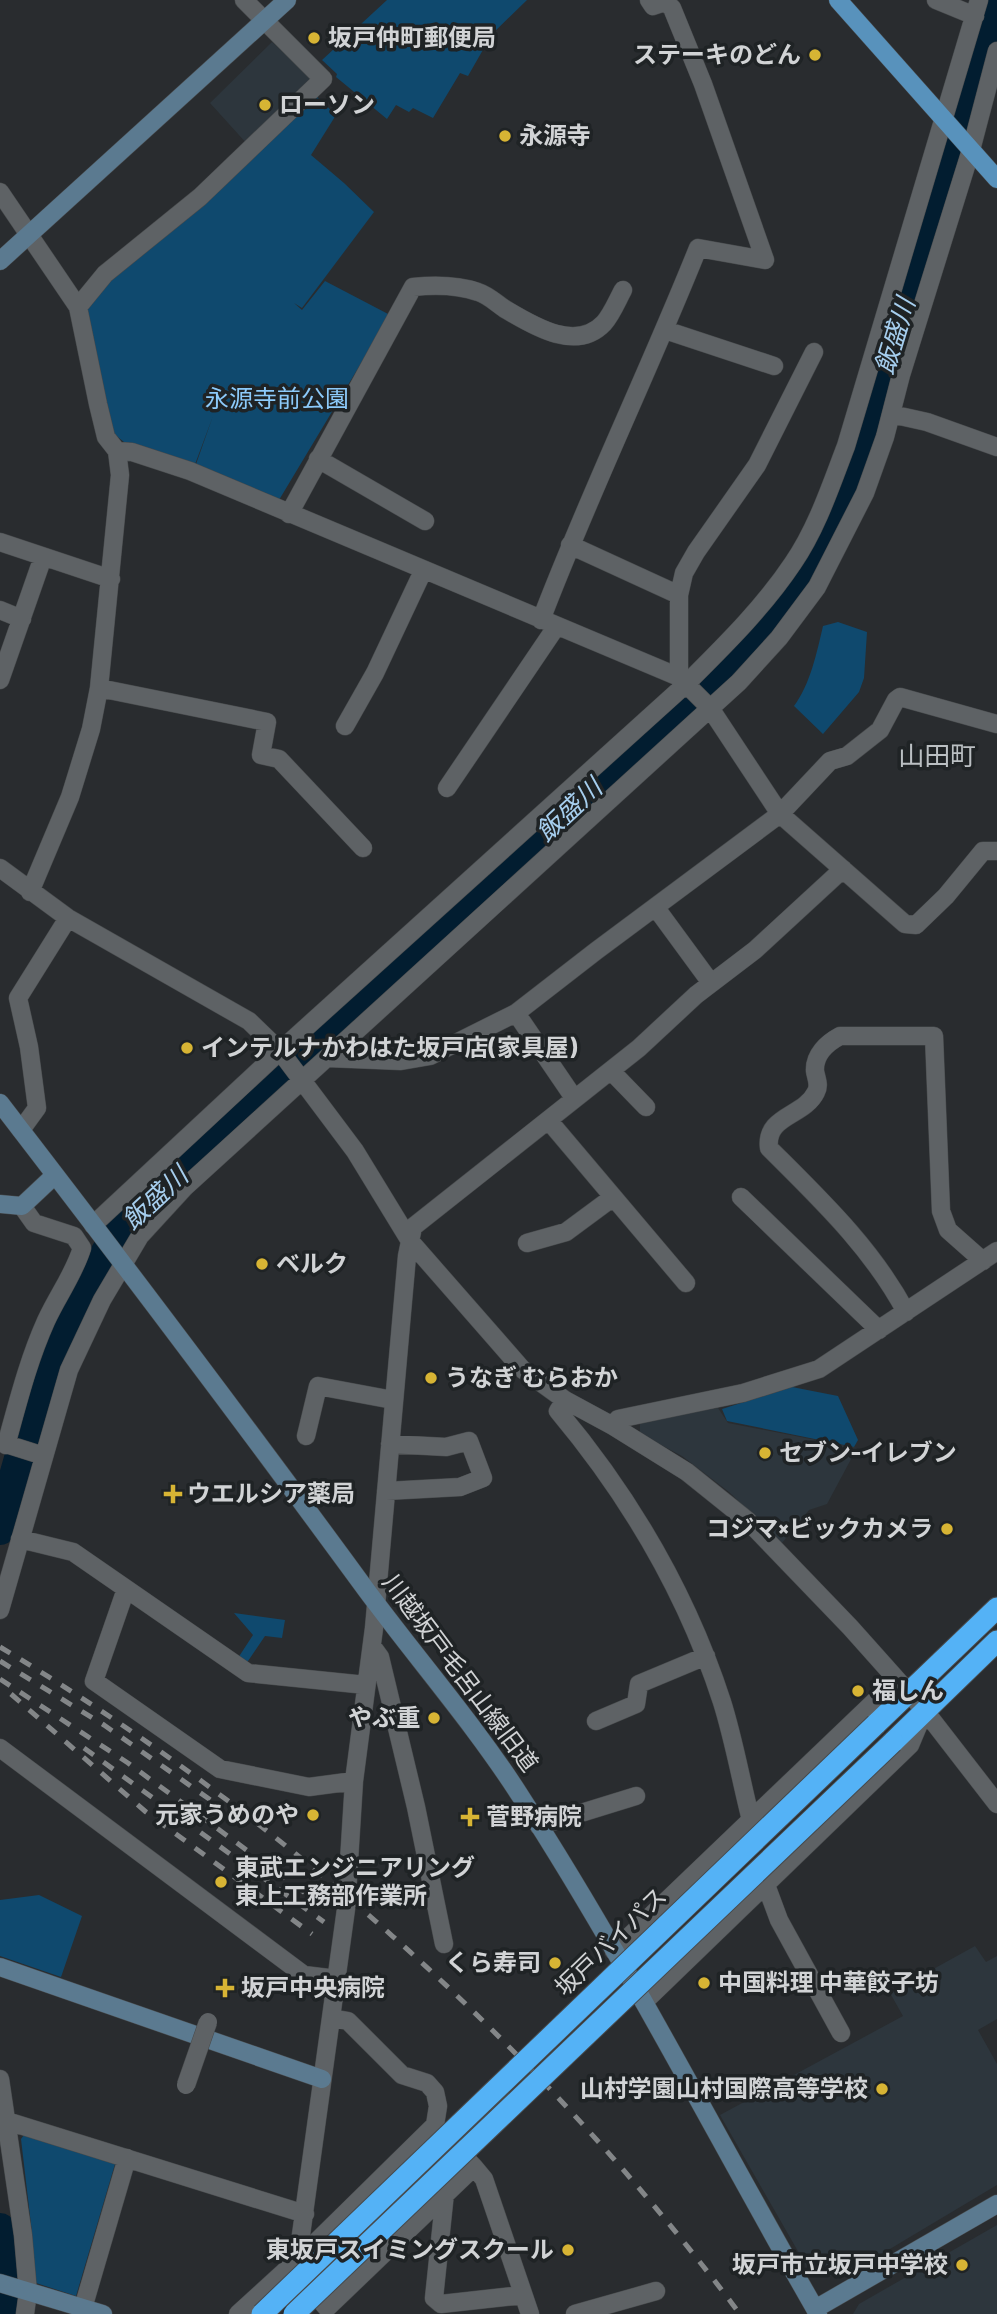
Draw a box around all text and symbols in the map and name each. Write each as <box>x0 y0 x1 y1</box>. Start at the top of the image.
place label: 坂戸仲町郵便局 <box>328 22 496 51</box>
marker: 坂戸仲町郵便局 <box>306 30 322 46</box>
place label: ステーキのどん <box>633 39 801 68</box>
marker: ステーキのどん <box>807 47 823 63</box>
place label: ローソン <box>279 89 375 118</box>
marker: ローソン <box>257 97 273 113</box>
place label: 永源寺 <box>519 120 591 149</box>
marker: 永源寺 <box>497 128 513 144</box>
water label: 飯盛川 <box>867 291 921 377</box>
park label: 永源寺前公園 <box>205 383 349 412</box>
district label: 山田町 <box>898 739 976 770</box>
water label: 飯盛川 <box>529 769 609 847</box>
place label: インテルナかわはた坂戸店(家具屋) <box>201 1032 578 1061</box>
marker: インテルナかわはた坂戸店(家具屋) <box>179 1040 195 1056</box>
water label: 飯盛川 <box>115 1157 195 1235</box>
place label: ベルク <box>276 1248 348 1277</box>
marker: ベルク <box>254 1256 270 1272</box>
place label: うなぎ むらおか <box>445 1362 618 1391</box>
marker: うなぎ むらおか <box>423 1370 439 1386</box>
place label: セブン-イレブン <box>779 1437 957 1466</box>
marker: セブン-イレブン <box>757 1445 773 1461</box>
place label: ウエルシア薬局 <box>187 1478 355 1507</box>
marker: ウエルシア薬局 <box>165 1486 181 1502</box>
place label: コジマ×ビックカメラ <box>706 1513 933 1542</box>
marker: コジマ×ビックカメラ <box>939 1521 955 1537</box>
street label: 川越坂戸毛呂山線旧道 <box>377 1568 545 1777</box>
place label: 福しん <box>872 1675 944 1704</box>
marker: 福しん <box>850 1683 866 1699</box>
place label: やぶ重 <box>348 1702 420 1731</box>
marker: やぶ重 <box>426 1710 442 1726</box>
place label: 元家うめのや <box>155 1799 299 1828</box>
place label: 菅野病院 <box>486 1801 582 1830</box>
marker: 元家うめのや <box>305 1807 321 1823</box>
marker: 菅野病院 <box>460 1807 480 1827</box>
place label: 東武エンジニアリング 東上工務部作業所 <box>235 1852 475 1909</box>
marker: 東武エンジニアリング 東上工務部作業所 <box>213 1874 229 1890</box>
street label: 坂戸バイパス <box>548 1881 672 2001</box>
place label: くら寿司 <box>445 1947 541 1976</box>
marker: くら寿司 <box>547 1955 563 1971</box>
place label: 中国料理 中華餃子坊 <box>718 1967 939 1996</box>
place label: 坂戸中央病院 <box>241 1972 385 2001</box>
marker: 中国料理 中華餃子坊 <box>696 1975 712 1991</box>
marker: 坂戸中央病院 <box>215 1978 235 1998</box>
place label: 山村学園山村国際高等学校 <box>580 2073 868 2102</box>
marker: 山村学園山村国際高等学校 <box>874 2081 890 2097</box>
place label: 東坂戸スイミングスクール <box>266 2234 554 2263</box>
marker: 東坂戸スイミングスクール <box>560 2242 576 2258</box>
place label: 坂戸市立坂戸中学校 <box>732 2249 948 2278</box>
marker: 坂戸市立坂戸中学校 <box>954 2257 970 2273</box>

